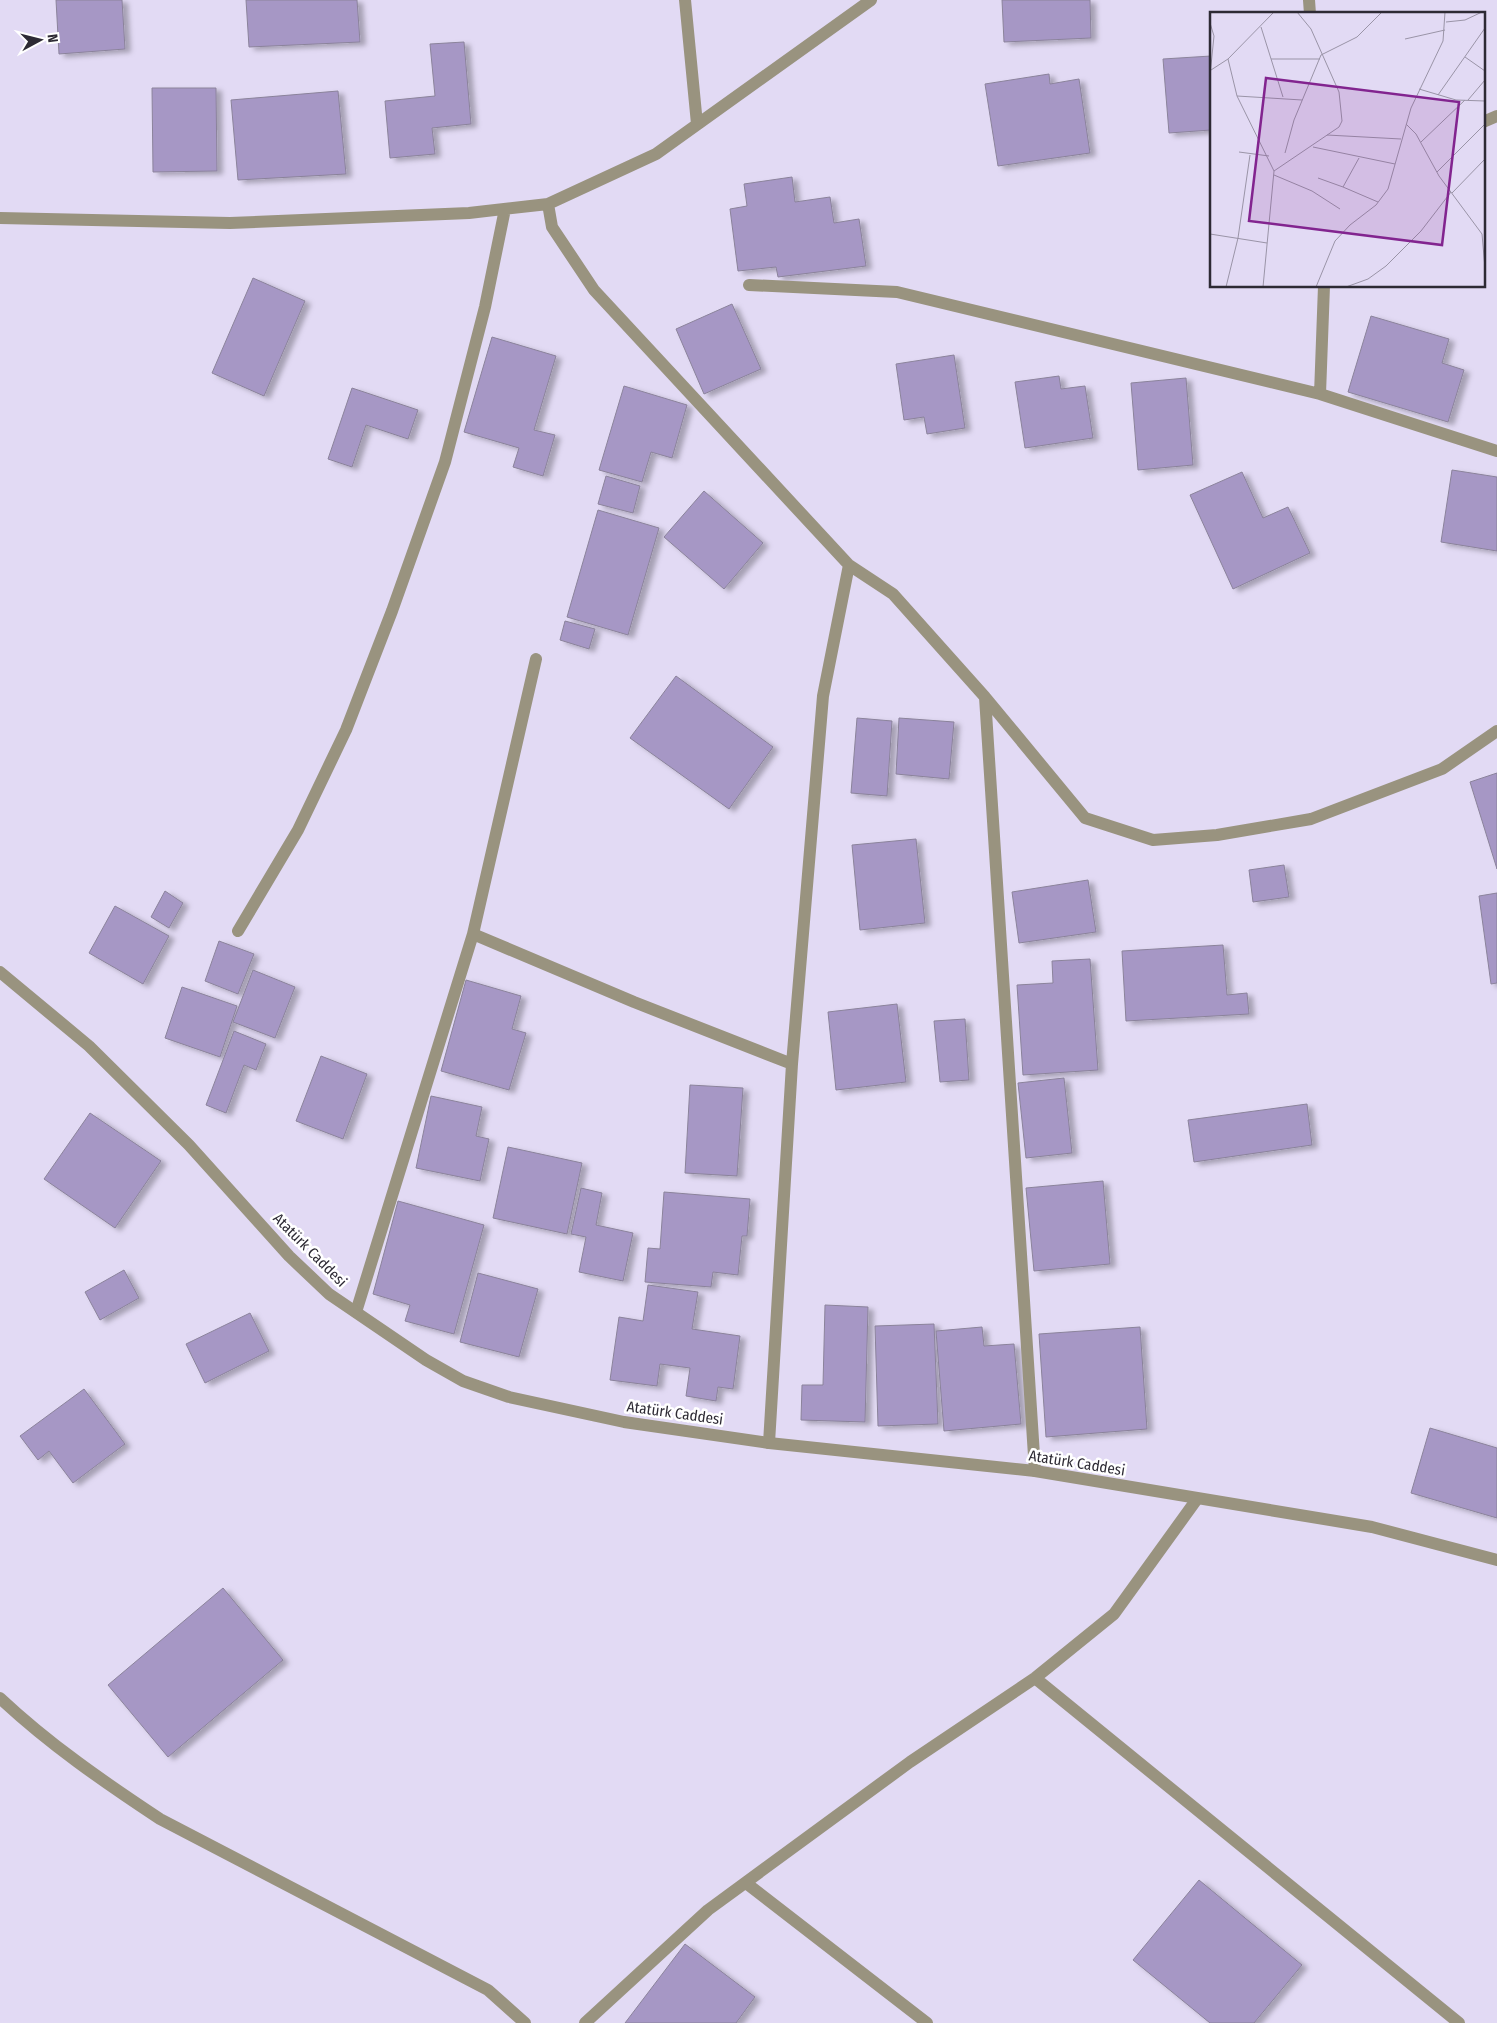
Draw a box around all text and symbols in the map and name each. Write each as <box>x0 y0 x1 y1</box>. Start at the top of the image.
inset map <box>1210 12 1484 288</box>
north arrow <box>15 15 65 65</box>
text: N <box>43 33 61 44</box>
street label: Atatürk Caddesi <box>269 1209 351 1291</box>
street label: Atatürk Caddesi <box>626 1397 724 1429</box>
street label: Atatürk Caddesi <box>1028 1447 1126 1479</box>

